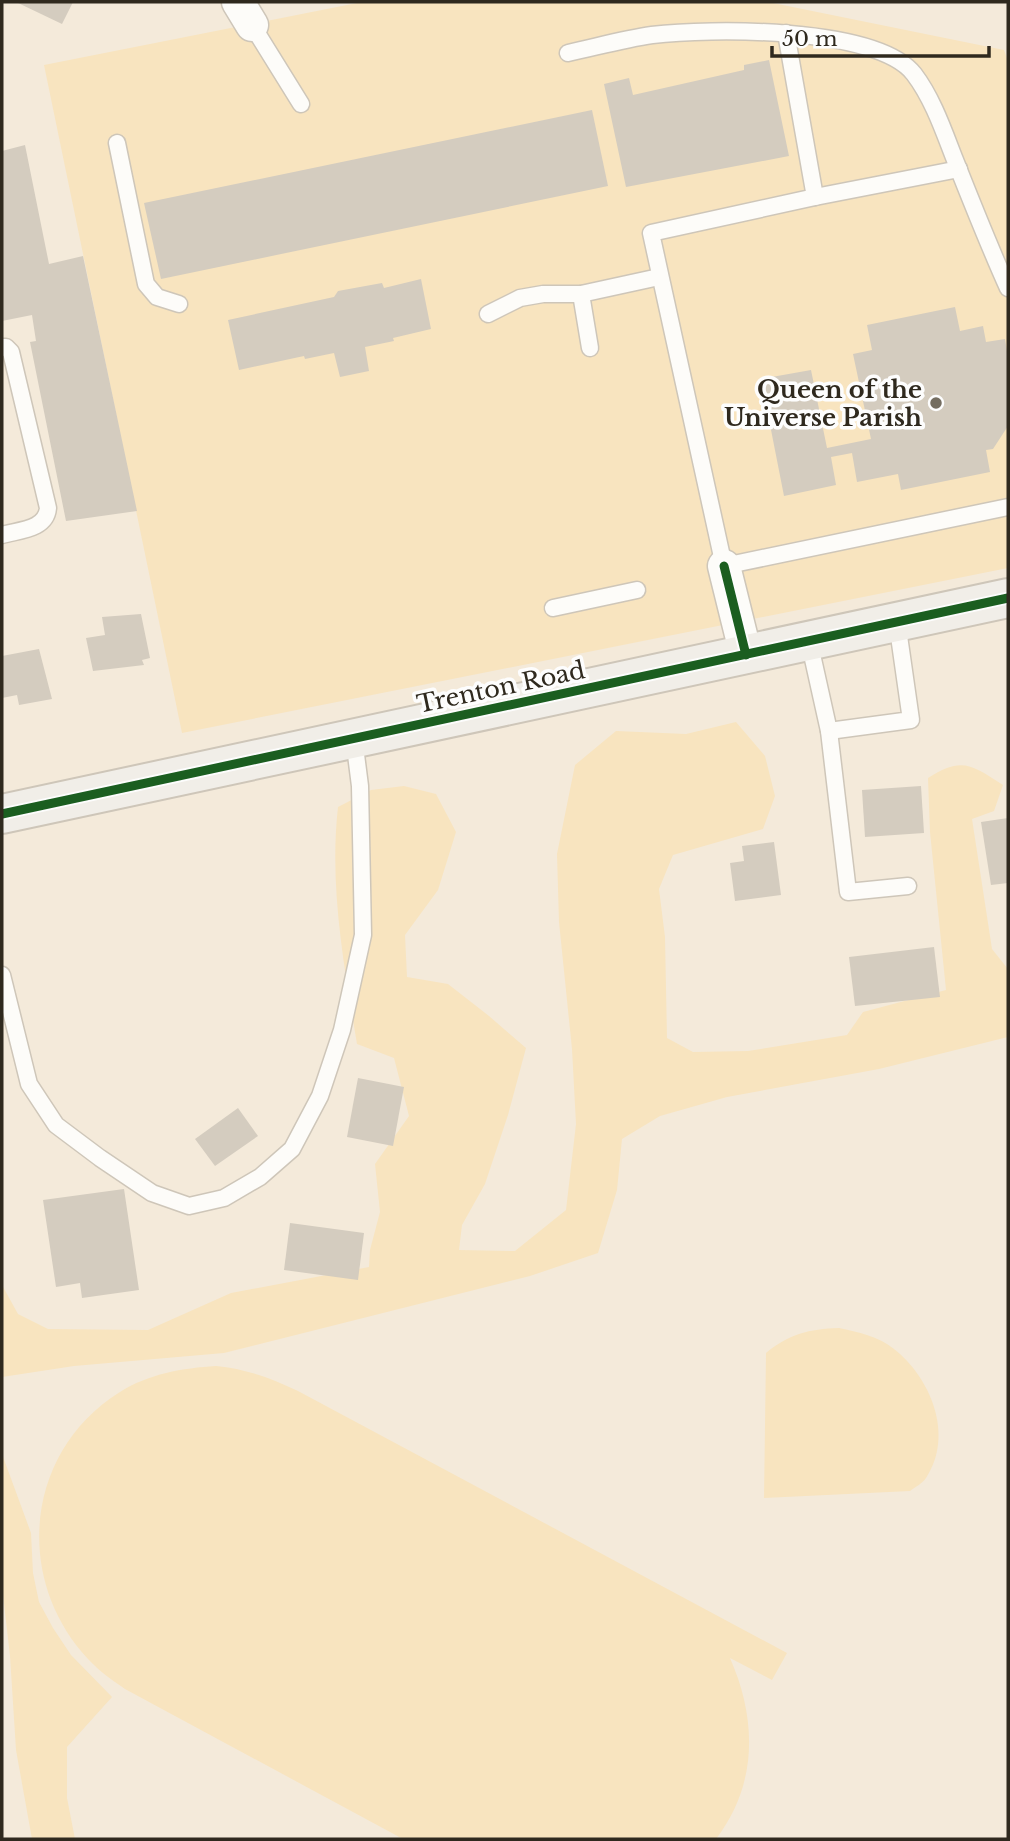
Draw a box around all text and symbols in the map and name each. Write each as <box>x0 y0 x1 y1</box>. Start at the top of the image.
scale bar <box>772 14 989 58</box>
text: 50 m <box>782 26 838 52</box>
place label: Queen of the Universe Parish <box>724 375 922 432</box>
marker: Queen of the Universe Parish <box>928 395 944 411</box>
street label: Trenton Road <box>414 655 588 719</box>

